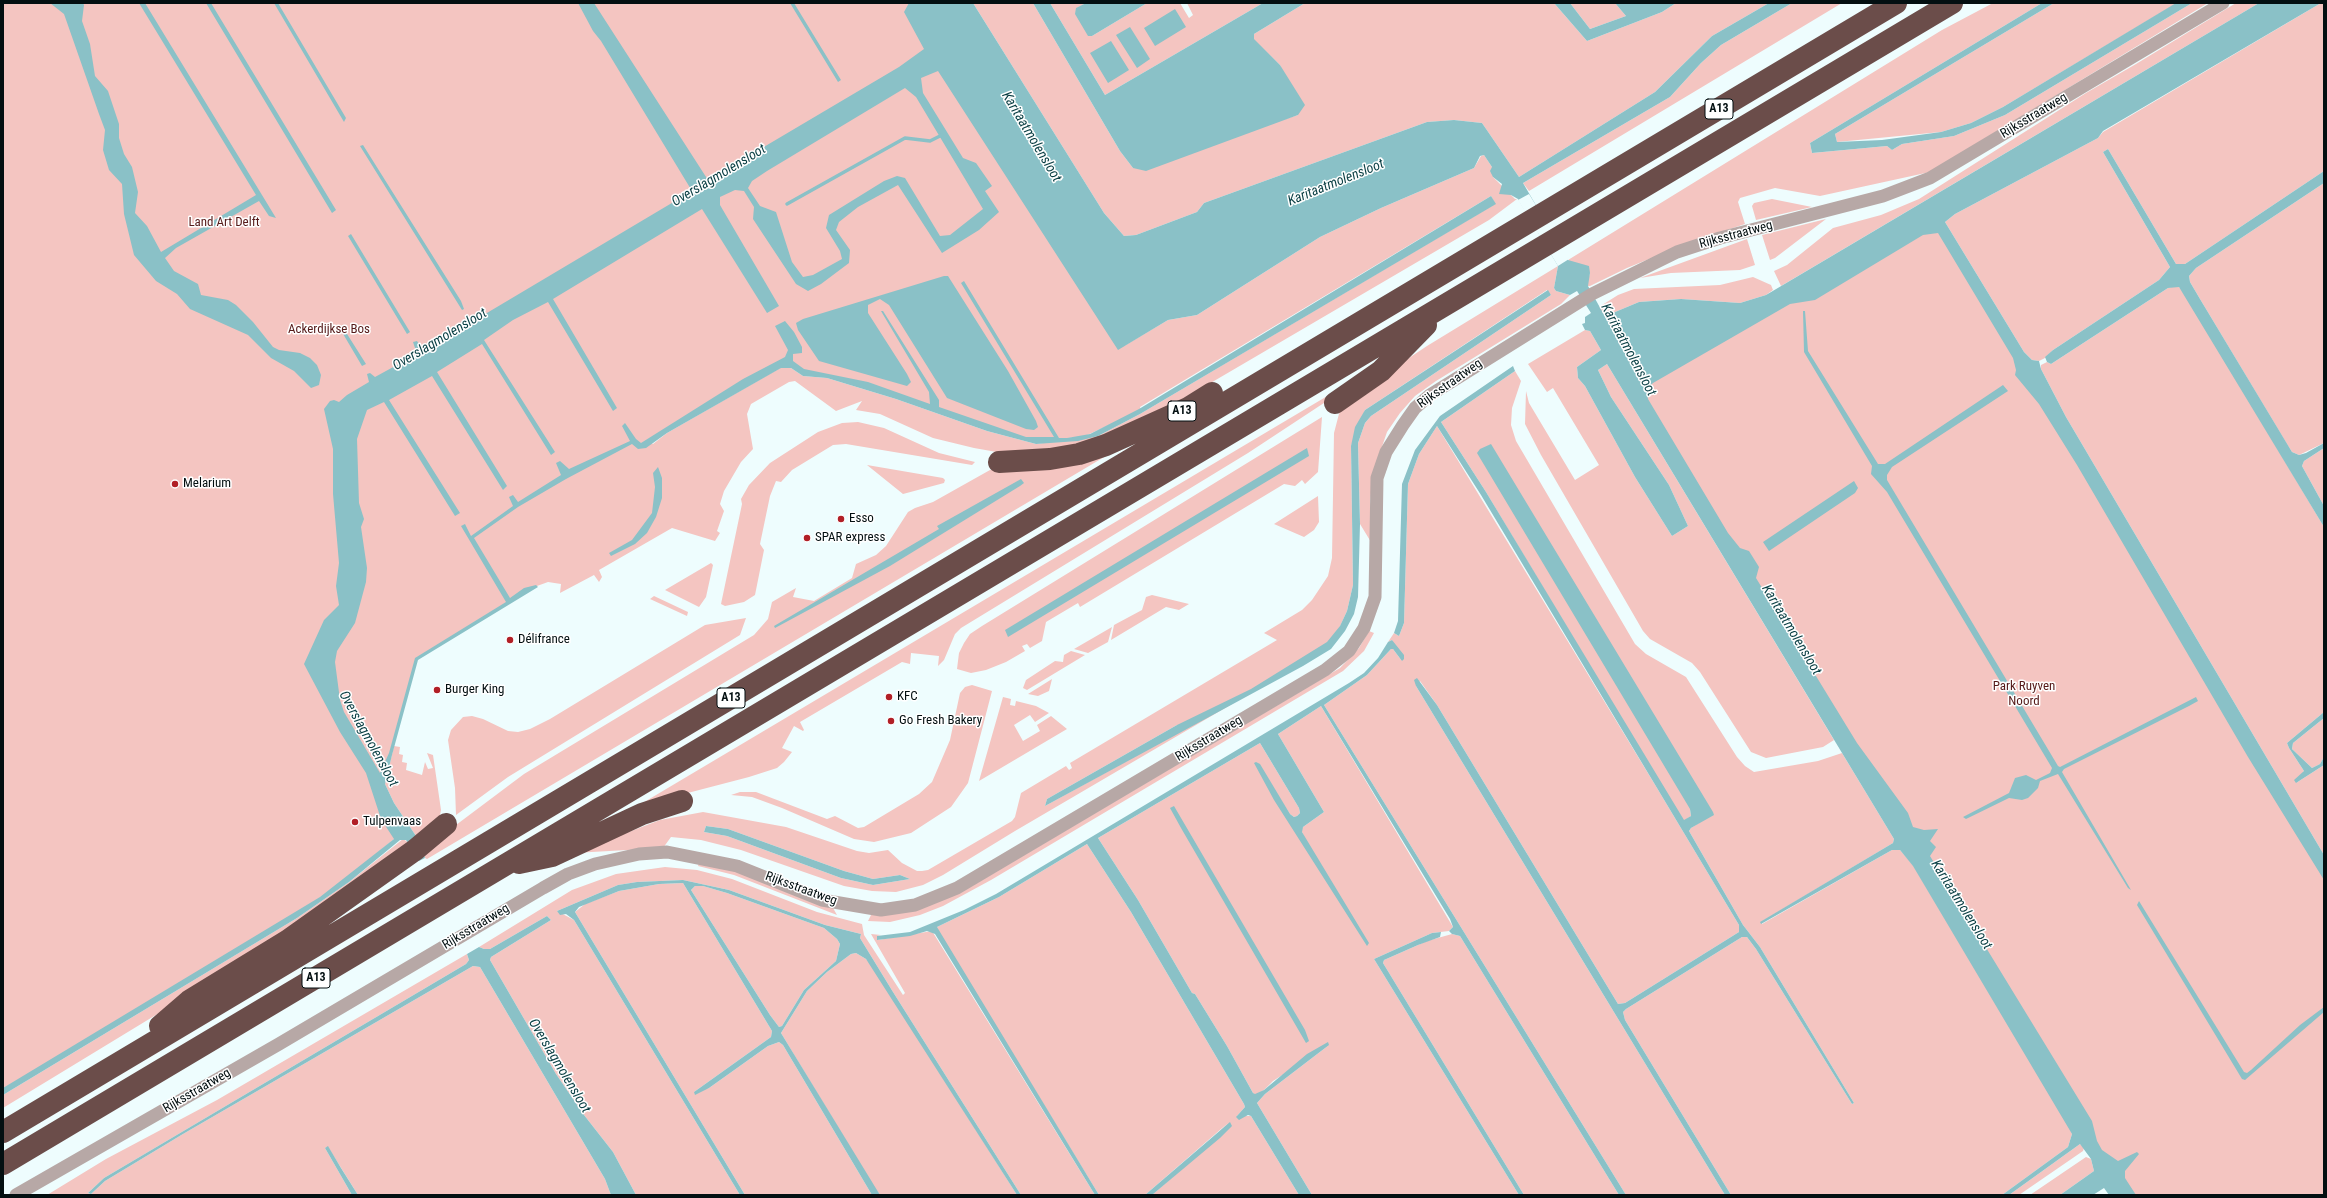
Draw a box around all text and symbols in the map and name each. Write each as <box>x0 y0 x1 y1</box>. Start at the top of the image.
water label: Karitaatmolensloot <box>997 89 1065 185</box>
street label: Rijksstraatweg <box>1998 90 2070 142</box>
road number: A13 <box>1705 99 1733 119</box>
water label: Overslagmolensloot <box>669 141 769 211</box>
water label: Karitaatmolensloot <box>1285 156 1387 210</box>
park label: Land Art Delft <box>188 215 260 231</box>
street label: Rijksstraatweg <box>1698 218 1774 252</box>
water label: Karitaatmolensloot <box>1597 301 1659 399</box>
water label: Overslagmolensloot <box>390 305 490 375</box>
park label: Ackerdijkse Bos <box>288 322 370 338</box>
street label: Rijksstraatweg <box>1415 356 1485 412</box>
road number: A13 <box>1168 401 1196 421</box>
place label: Melarium <box>183 476 231 492</box>
marker: Melarium <box>170 479 180 489</box>
place label: Esso <box>849 511 874 527</box>
marker: Esso <box>836 514 846 524</box>
place label: SPAR express <box>815 530 885 546</box>
marker: SPAR express <box>802 533 812 543</box>
water label: Karitaatmolensloot <box>1757 582 1825 678</box>
place label: Délifrance <box>518 632 570 648</box>
marker: Délifrance <box>505 635 515 645</box>
park label: Park Ruyven Noord <box>1993 679 2055 710</box>
place label: Burger King <box>445 682 504 698</box>
marker: Burger King <box>432 685 442 695</box>
water label: Overslagmolensloot <box>335 688 401 790</box>
road number: A13 <box>717 688 745 708</box>
place label: KFC <box>897 689 918 705</box>
marker: KFC <box>884 692 894 702</box>
place label: Go Fresh Bakery <box>899 713 982 729</box>
street label: Rijksstraatweg <box>1173 713 1245 765</box>
marker: Go Fresh Bakery <box>886 716 896 726</box>
place label: Tulpenvaas <box>363 814 421 830</box>
marker: Tulpenvaas <box>350 817 360 827</box>
water label: Karitaatmolensloot <box>1927 857 1995 953</box>
street label: Rijksstraatweg <box>763 869 839 909</box>
street label: Rijksstraatweg <box>440 901 512 953</box>
road number: A13 <box>302 968 330 988</box>
water label: Overslagmolensloot <box>524 1016 594 1116</box>
street label: Rijksstraatweg <box>160 1065 234 1117</box>

